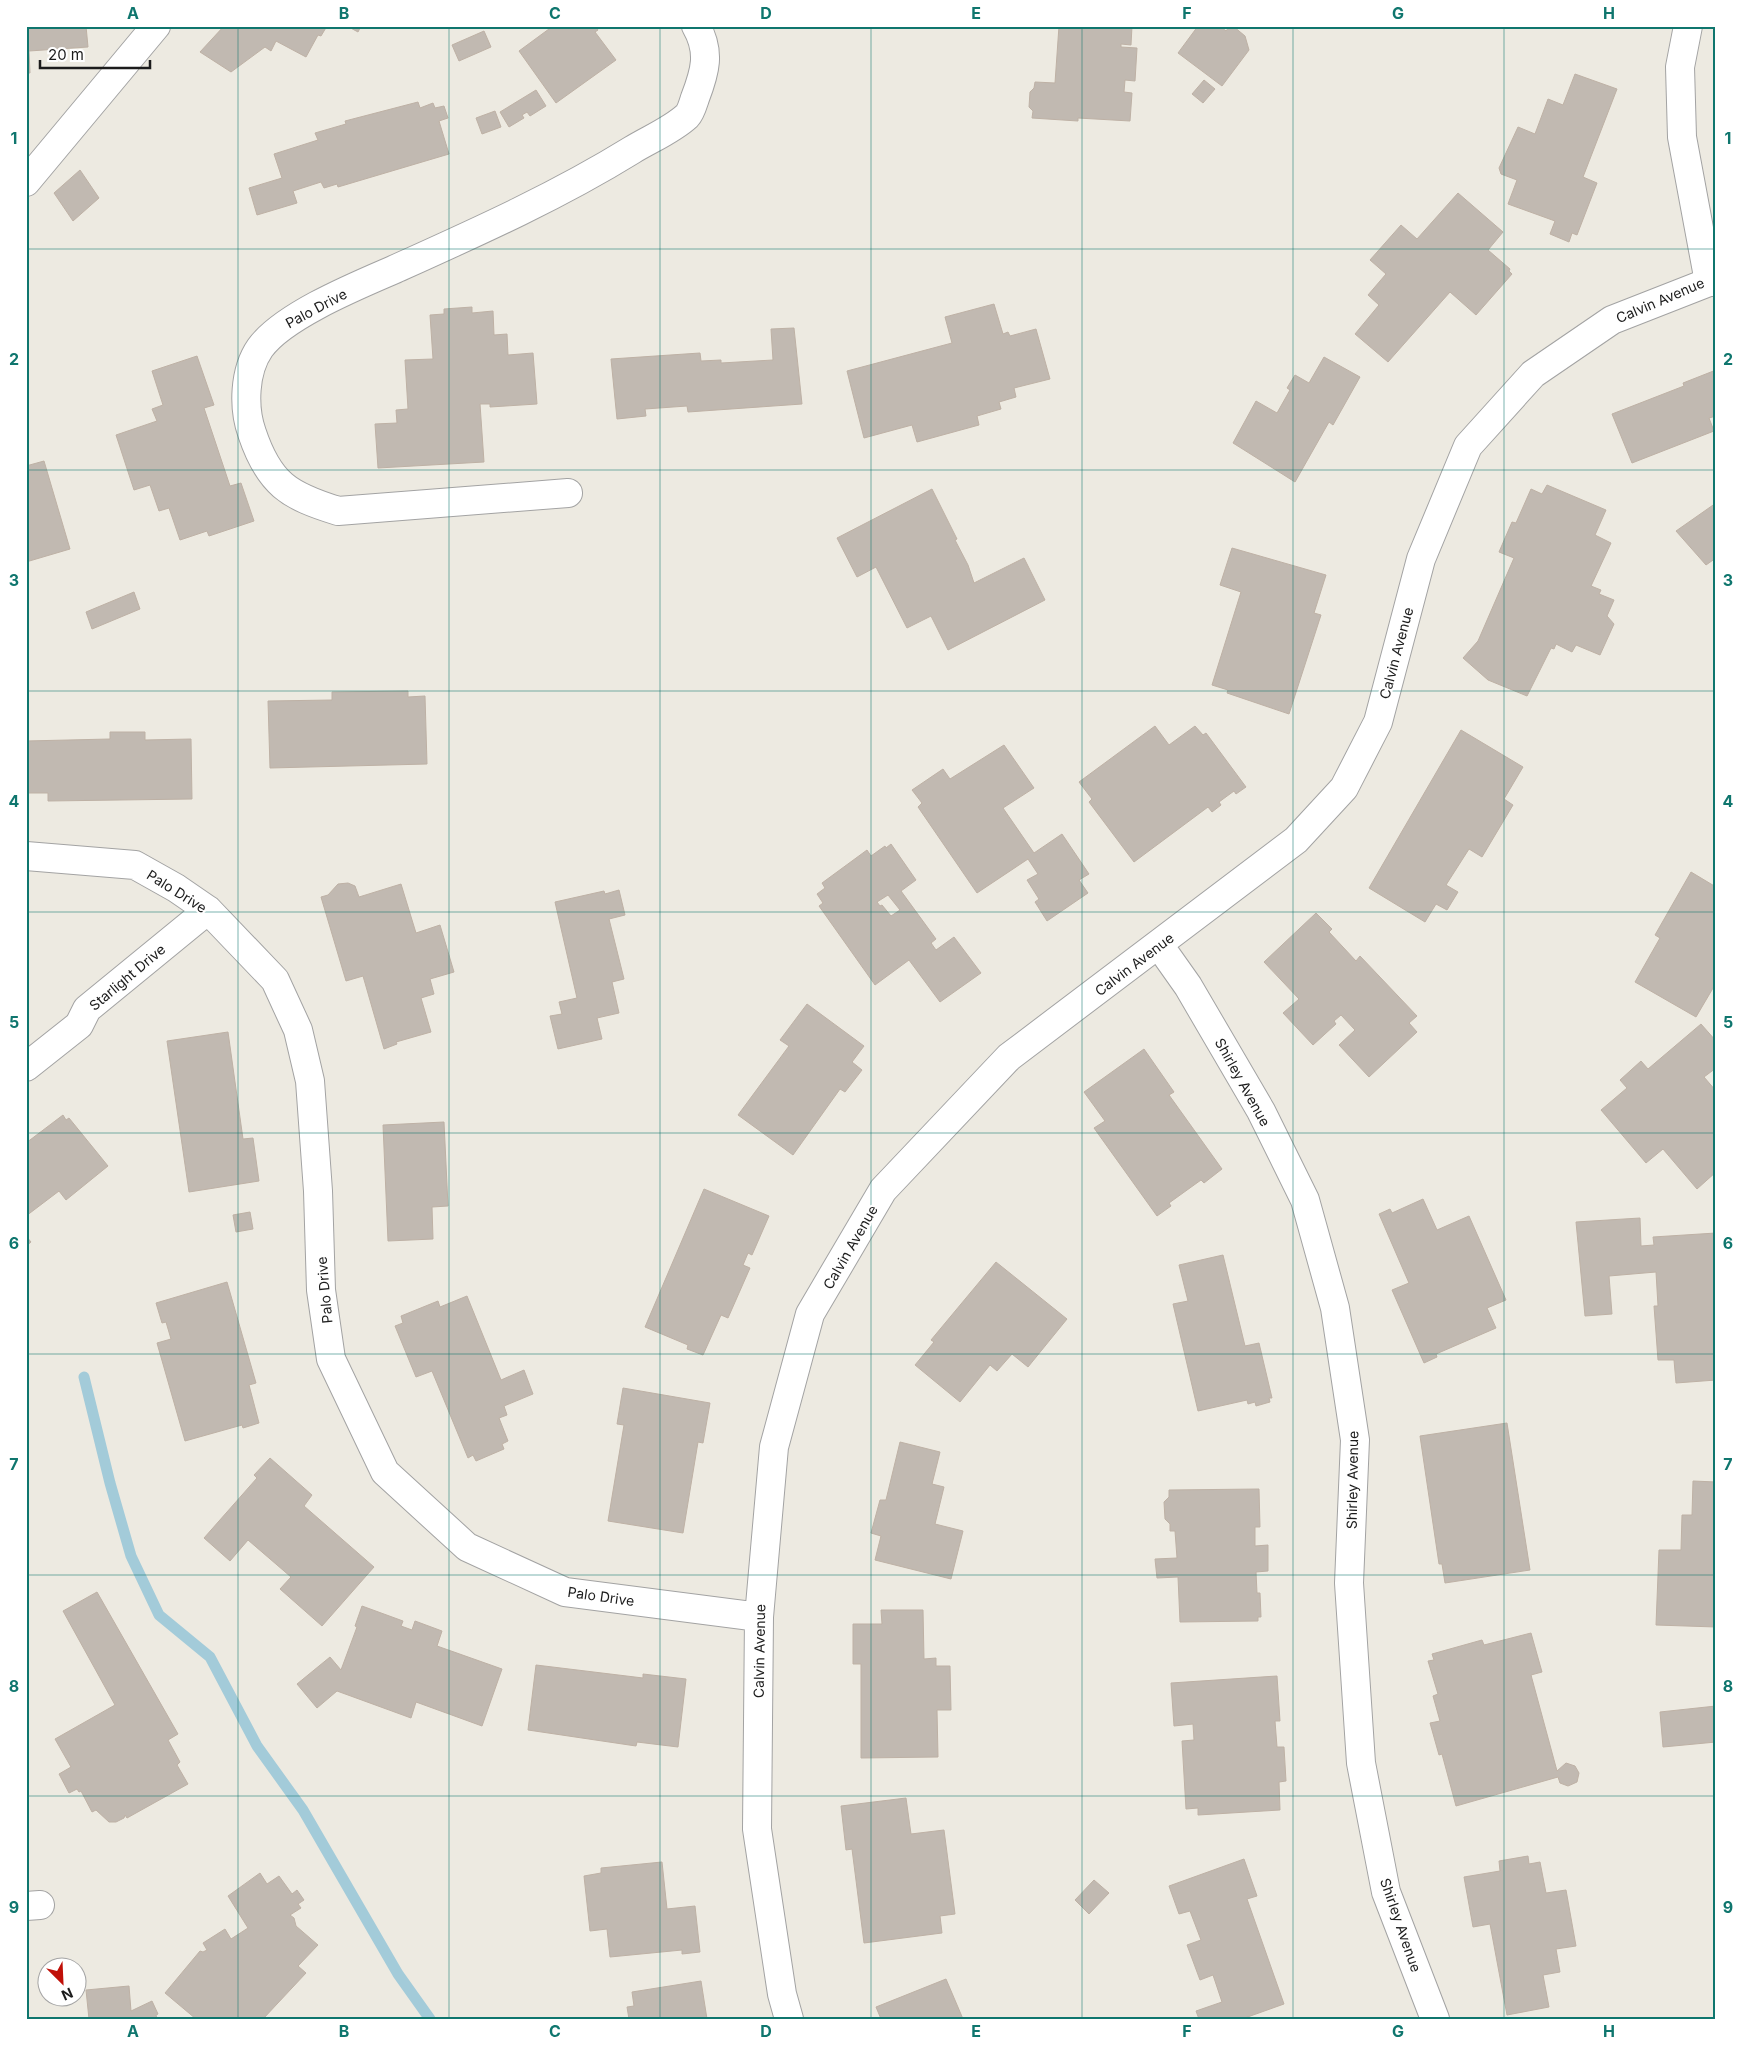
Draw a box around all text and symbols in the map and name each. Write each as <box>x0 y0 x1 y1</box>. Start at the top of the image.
text: A <box>127 3 139 23</box>
text: B <box>339 3 349 23</box>
text: C <box>549 3 561 23</box>
text: D <box>760 3 772 23</box>
text: E <box>971 3 981 23</box>
text: F <box>1182 3 1192 23</box>
text: G <box>1392 3 1404 23</box>
text: H <box>1603 3 1615 23</box>
scale bar <box>40 38 150 70</box>
text: 20 m <box>48 45 84 64</box>
text: 1 <box>11 128 17 148</box>
text: 1 <box>1725 128 1731 148</box>
street label: Calvin Avenue <box>1613 274 1707 326</box>
street label: Palo Drive <box>282 285 350 331</box>
text: 2 <box>9 349 19 369</box>
text: 2 <box>1723 349 1733 369</box>
text: 3 <box>9 570 19 590</box>
text: 3 <box>1723 570 1733 590</box>
street label: Calvin Avenue <box>1376 605 1416 701</box>
text: 4 <box>9 791 20 811</box>
text: 4 <box>1723 791 1734 811</box>
street label: Palo Drive <box>144 866 210 916</box>
street label: Calvin Avenue <box>1091 929 1177 999</box>
street label: Starlight Drive <box>86 940 168 1014</box>
text: 5 <box>9 1012 19 1032</box>
text: 5 <box>1723 1012 1733 1032</box>
street label: Shirley Avenue <box>1212 1035 1274 1129</box>
street label: Calvin Avenue <box>819 1202 881 1292</box>
text: 6 <box>9 1233 19 1253</box>
text: 6 <box>1723 1233 1733 1253</box>
street label: Palo Drive <box>313 1256 335 1324</box>
street label: Shirley Avenue <box>1343 1431 1361 1529</box>
text: 7 <box>9 1454 19 1474</box>
text: 7 <box>1723 1454 1733 1474</box>
street label: Palo Drive <box>567 1583 635 1609</box>
street label: Calvin Avenue <box>750 1604 768 1698</box>
text: 8 <box>9 1676 19 1696</box>
text: 8 <box>1723 1676 1733 1696</box>
street label: Shirley Avenue <box>1377 1876 1425 1974</box>
text: 9 <box>9 1897 19 1917</box>
text: 9 <box>1723 1897 1733 1917</box>
north arrow <box>38 1958 88 2008</box>
text: N <box>59 1984 76 2004</box>
text: A <box>127 2021 139 2041</box>
text: B <box>339 2021 349 2041</box>
text: C <box>549 2021 561 2041</box>
text: D <box>760 2021 772 2041</box>
text: E <box>971 2021 981 2041</box>
text: F <box>1182 2021 1192 2041</box>
text: G <box>1392 2021 1404 2041</box>
text: H <box>1603 2021 1615 2041</box>

